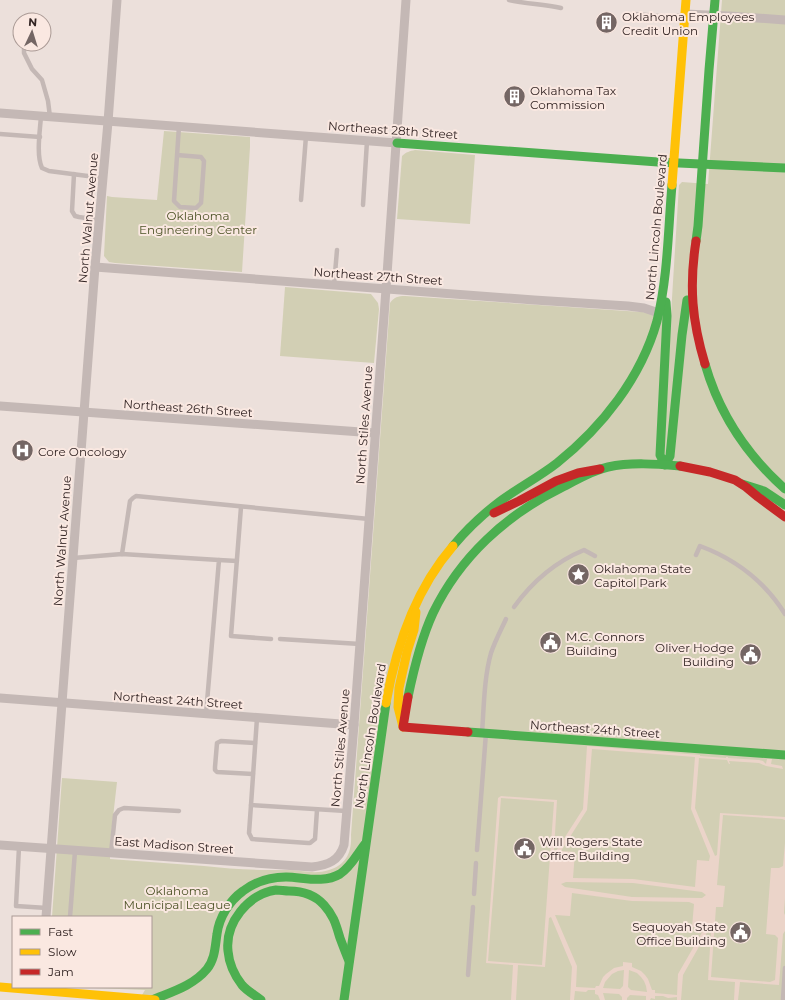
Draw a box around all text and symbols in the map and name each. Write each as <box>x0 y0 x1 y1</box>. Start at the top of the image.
place label: Oklahoma Employees Credit Union <box>622 9 754 38</box>
building icon: Oklahoma Employees Credit Union <box>593 10 619 36</box>
north arrow <box>12 12 52 52</box>
text: N <box>28 15 38 29</box>
place label: Oklahoma Tax Commission <box>530 83 617 112</box>
building icon: Oklahoma Tax Commission <box>502 84 528 110</box>
street label: Northeast 28th Street <box>328 118 459 142</box>
street label: North Walnut Avenue <box>75 152 101 284</box>
street label: North Lincoln Boulevard <box>642 153 670 301</box>
park label: Oklahoma Engineering Center <box>139 208 257 237</box>
street label: Northeast 27th Street <box>313 264 443 288</box>
street label: North Stiles Avenue <box>352 365 376 485</box>
street label: Northeast 26th Street <box>123 396 253 420</box>
hospital icon: Core Oncology <box>10 438 36 464</box>
place label: Core Oncology <box>38 444 127 459</box>
street label: North Walnut Avenue <box>50 475 74 607</box>
place label: Oklahoma State Capitol Park <box>594 561 691 590</box>
place icon: Oklahoma State Capitol Park <box>565 562 591 588</box>
place label: M.C. Connors Building <box>566 629 644 658</box>
public building icon: M.C. Connors Building <box>538 630 564 656</box>
place label: Oliver Hodge Building <box>655 640 734 669</box>
public building icon: Oliver Hodge Building <box>737 641 763 667</box>
street label: North Lincoln Boulevard <box>351 662 389 810</box>
street label: Northeast 24th Street <box>113 688 244 712</box>
street label: North Stiles Avenue <box>327 688 353 808</box>
street label: Northeast 24th Street <box>530 717 661 741</box>
street label: East Madison Street <box>114 833 234 857</box>
place label: Will Rogers State Office Building <box>540 834 642 863</box>
public building icon: Will Rogers State Office Building <box>511 835 537 861</box>
park label: Oklahoma Municipal League <box>124 883 230 912</box>
legend <box>12 916 152 988</box>
place label: Sequoyah State Office Building <box>632 919 726 948</box>
public building icon: Sequoyah State Office Building <box>728 920 754 946</box>
text: Fast <box>48 924 73 939</box>
text: Slow <box>48 944 77 959</box>
text: Jam <box>47 964 74 979</box>

